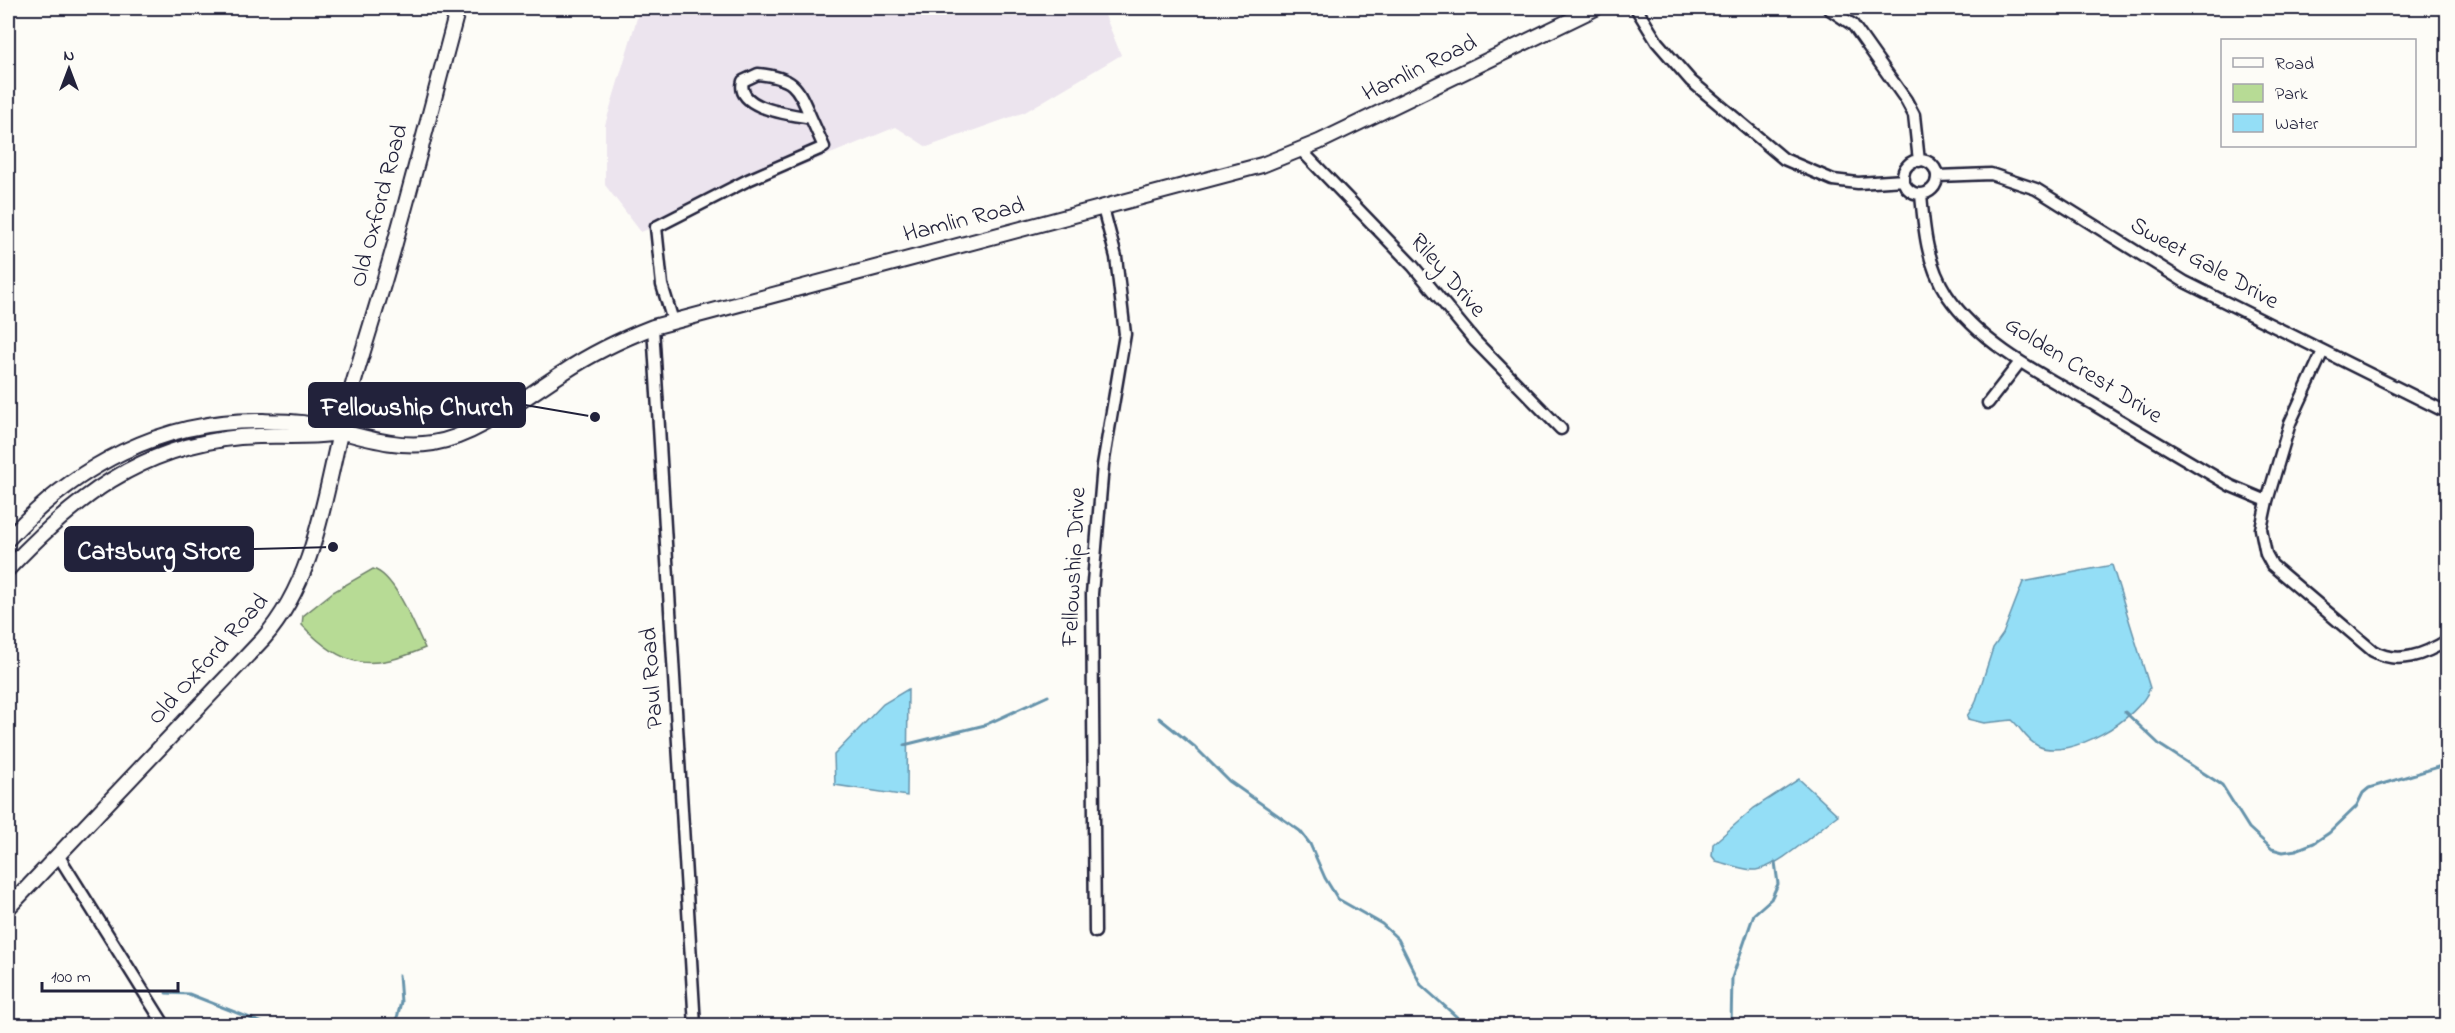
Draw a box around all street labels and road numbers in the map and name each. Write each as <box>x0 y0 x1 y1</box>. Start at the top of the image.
street label: Hamlin Road <box>1357 26 1484 112</box>
street label: Old Oxford Road <box>341 120 419 291</box>
street label: Hamlin Road <box>900 189 1029 253</box>
street label: Sweet Gale Drive <box>2123 209 2285 320</box>
street label: Riley Drive <box>1400 226 1494 327</box>
street label: Golden Crest Drive <box>1997 308 2169 434</box>
street label: Fellowship Drive <box>1053 486 1097 649</box>
street label: Old Oxford Road <box>140 586 278 734</box>
street label: Paul Road <box>632 626 674 730</box>

